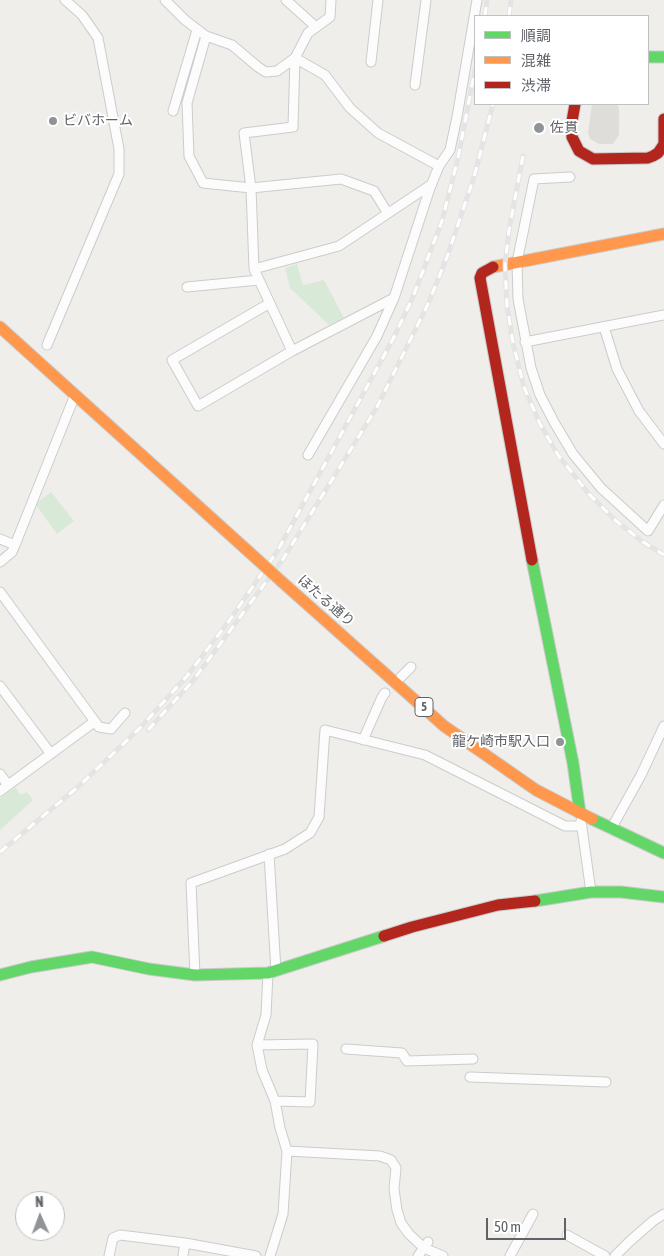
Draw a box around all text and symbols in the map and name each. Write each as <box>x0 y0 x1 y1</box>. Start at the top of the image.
legend <box>474 15 649 105</box>
text: 順調 <box>521 27 551 44</box>
text: 混雑 <box>521 52 551 69</box>
text: 渋滞 <box>521 77 551 94</box>
place label: ビバホーム <box>63 113 133 129</box>
marker: ビバホーム <box>47 115 59 127</box>
place label: 佐貫 <box>550 120 578 136</box>
marker: 佐貫 <box>532 121 546 135</box>
street label: ほたる通り <box>294 572 358 630</box>
road number: 5 <box>415 698 433 716</box>
place label: 龍ケ崎市駅入口 <box>452 734 550 750</box>
marker: 龍ケ崎市駅入口 <box>554 736 566 748</box>
north arrow <box>15 1191 65 1241</box>
text: N <box>35 1194 44 1210</box>
scale bar <box>489 1208 569 1240</box>
text: 50 m <box>494 1218 521 1235</box>

